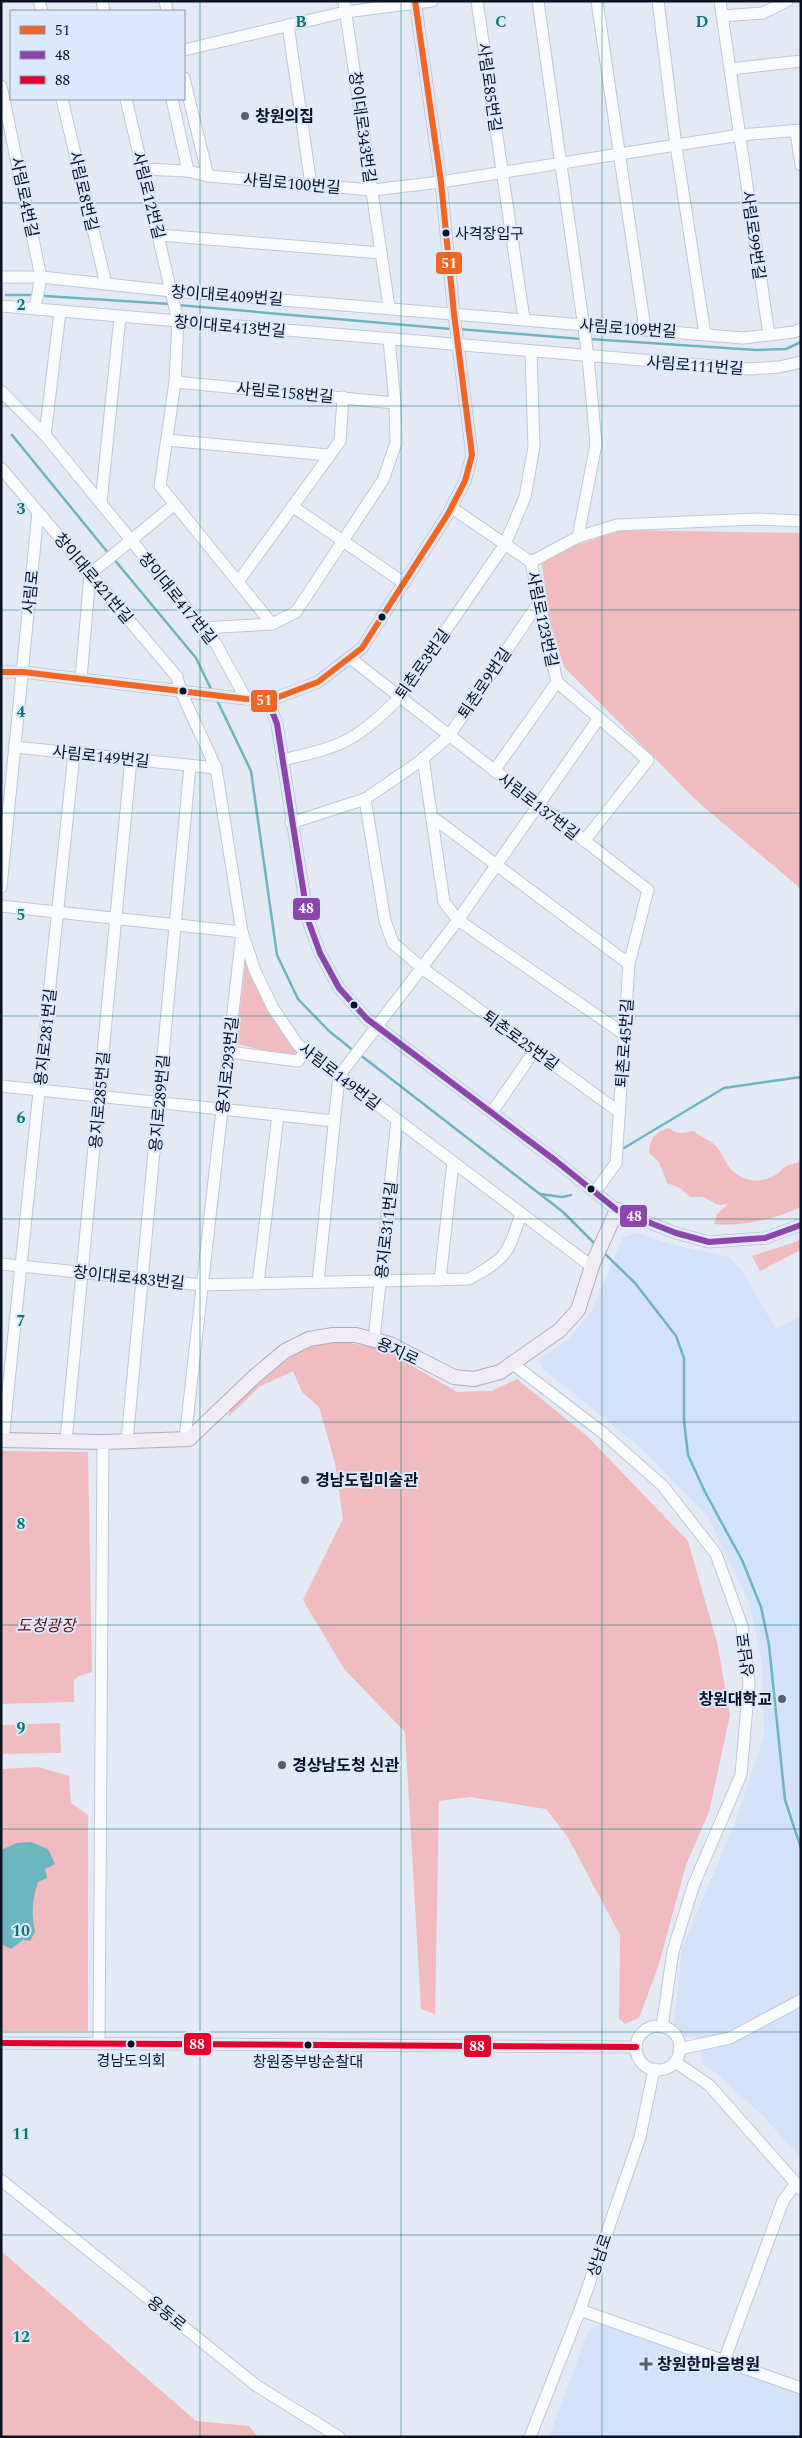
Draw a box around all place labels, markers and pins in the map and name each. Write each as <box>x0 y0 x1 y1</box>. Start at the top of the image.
place label: 창원의집 <box>255 105 314 129</box>
marker: 창원의집 <box>239 110 251 122</box>
place label: 사격장입구 <box>455 223 524 246</box>
marker: 사격장입구 <box>441 228 451 238</box>
unlabelled marker <box>377 612 387 622</box>
unlabelled marker <box>178 686 188 696</box>
unlabelled marker <box>349 1000 359 1010</box>
unlabelled marker <box>586 1184 596 1194</box>
place label: 경남도립미술관 <box>315 1469 418 1493</box>
marker: 경남도립미술관 <box>299 1474 311 1486</box>
place label: 창원대학교 <box>698 1688 772 1712</box>
marker: 창원대학교 <box>776 1693 788 1705</box>
place label: 경상남도청 신관 <box>292 1754 399 1778</box>
marker: 경상남도청 신관 <box>276 1759 288 1771</box>
marker: 경남도의회 <box>126 2039 136 2049</box>
marker: 창원중부방순찰대 <box>303 2040 313 2050</box>
place label: 경남도의회 <box>96 2050 166 2073</box>
place label: 창원중부방순찰대 <box>253 2051 363 2074</box>
place label: 창원한마음병원 <box>657 2353 760 2377</box>
marker: 창원한마음병원 <box>639 2357 653 2371</box>

